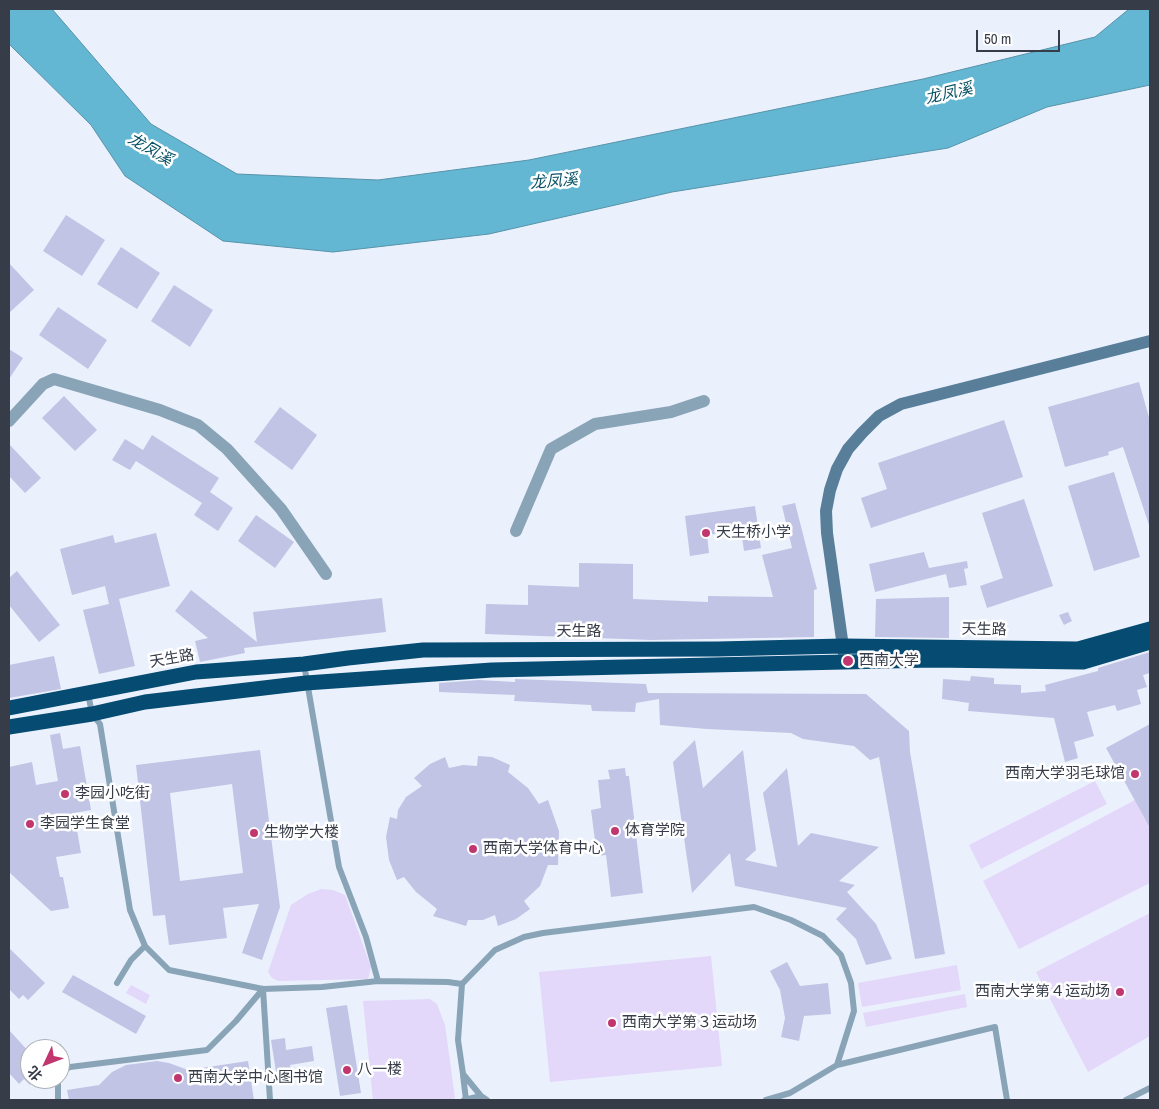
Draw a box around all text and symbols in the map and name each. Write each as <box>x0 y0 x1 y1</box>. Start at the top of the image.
scale bar <box>979 20 1063 52</box>
text: 50 m <box>984 28 1011 49</box>
water label: 龙凤溪 <box>923 79 975 109</box>
water label: 龙凤溪 <box>124 130 176 170</box>
water label: 龙凤溪 <box>529 170 579 194</box>
place label: 天生桥小学 <box>716 524 791 542</box>
marker: 天生桥小学 <box>700 527 712 539</box>
street label: 天生路 <box>961 621 1007 639</box>
street label: 天生路 <box>557 623 601 641</box>
street label: 天生路 <box>148 646 196 672</box>
place label: 西南大学 <box>859 652 919 670</box>
marker: 西南大学 <box>841 654 855 668</box>
place label: 西南大学羽毛球馆 <box>1005 765 1125 783</box>
marker: 西南大学羽毛球馆 <box>1129 768 1141 780</box>
place label: 李园小吃街 <box>75 785 150 803</box>
marker: 李园小吃街 <box>59 788 71 800</box>
place label: 李园学生食堂 <box>40 815 130 833</box>
marker: 李园学生食堂 <box>24 818 36 830</box>
place label: 体育学院 <box>625 822 685 840</box>
place label: 生物学大楼 <box>264 824 339 842</box>
marker: 体育学院 <box>609 825 621 837</box>
marker: 生物学大楼 <box>248 827 260 839</box>
place label: 西南大学体育中心 <box>483 840 603 858</box>
marker: 西南大学体育中心 <box>467 843 479 855</box>
place label: 西南大学第４运动场 <box>975 983 1110 1001</box>
marker: 西南大学第４运动场 <box>1114 986 1126 998</box>
place label: 西南大学第３运动场 <box>622 1014 757 1032</box>
marker: 西南大学第３运动场 <box>606 1017 618 1029</box>
north arrow <box>20 1039 70 1089</box>
place label: 八一楼 <box>357 1061 402 1079</box>
text: 北 <box>23 1062 46 1085</box>
marker: 八一楼 <box>341 1064 353 1076</box>
place label: 西南大学中心图书馆 <box>188 1069 323 1087</box>
marker: 西南大学中心图书馆 <box>172 1072 184 1084</box>

